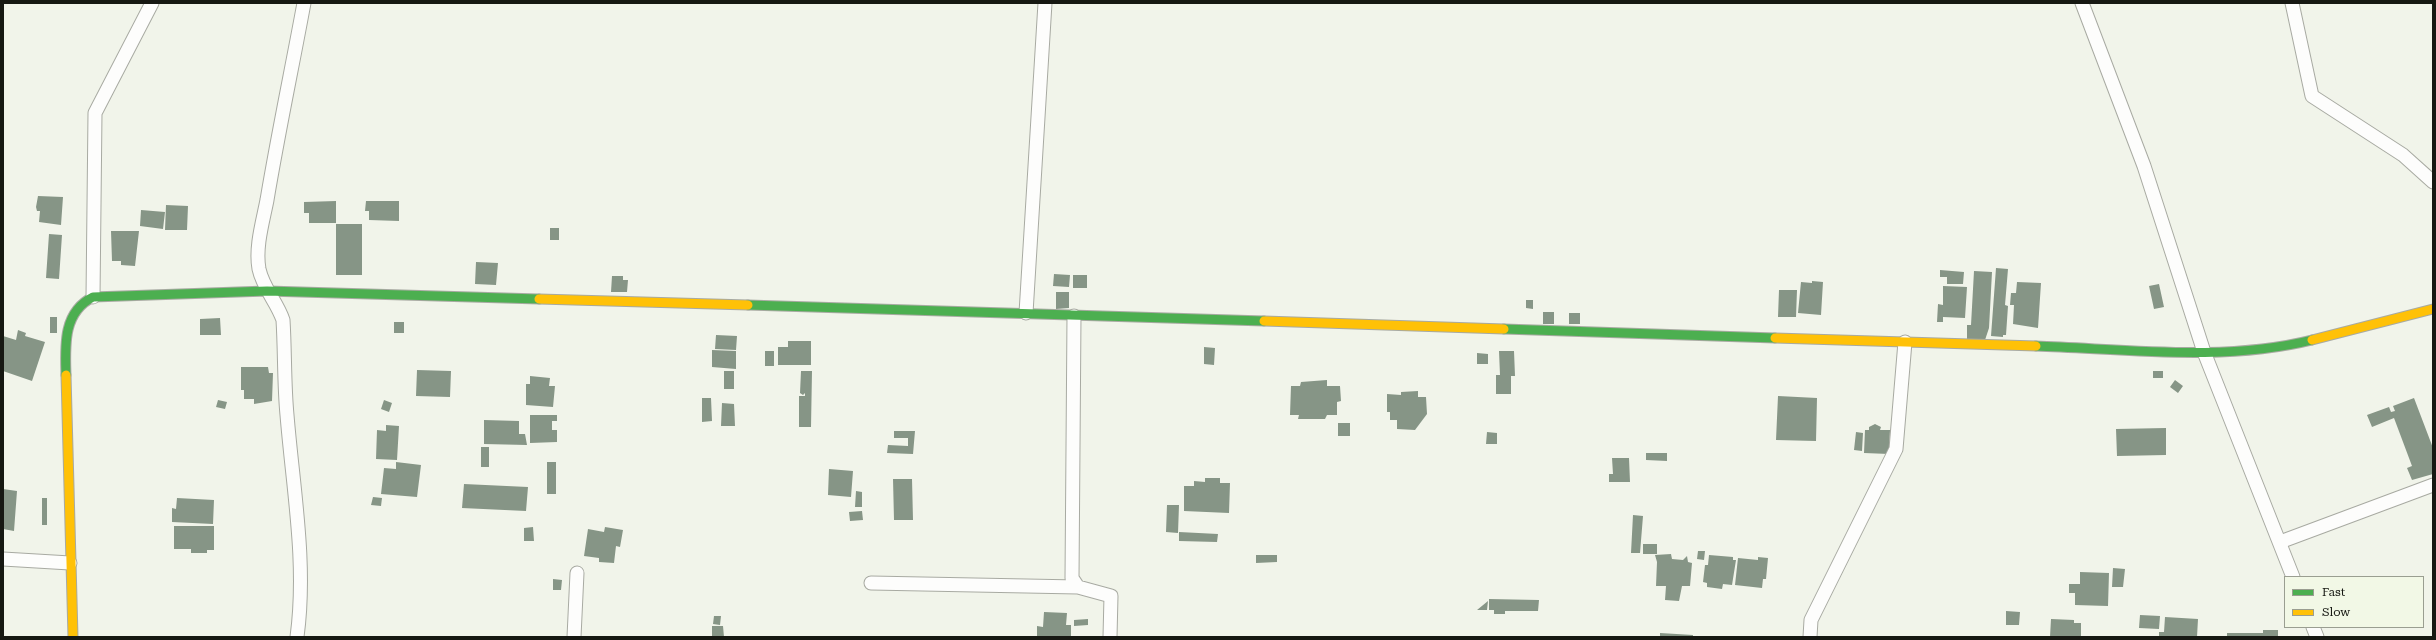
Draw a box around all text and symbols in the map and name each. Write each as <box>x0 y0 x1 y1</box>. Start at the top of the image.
legend <box>2284 576 2424 628</box>
text: Fast <box>2322 585 2345 599</box>
text: Slow <box>2322 605 2350 619</box>

